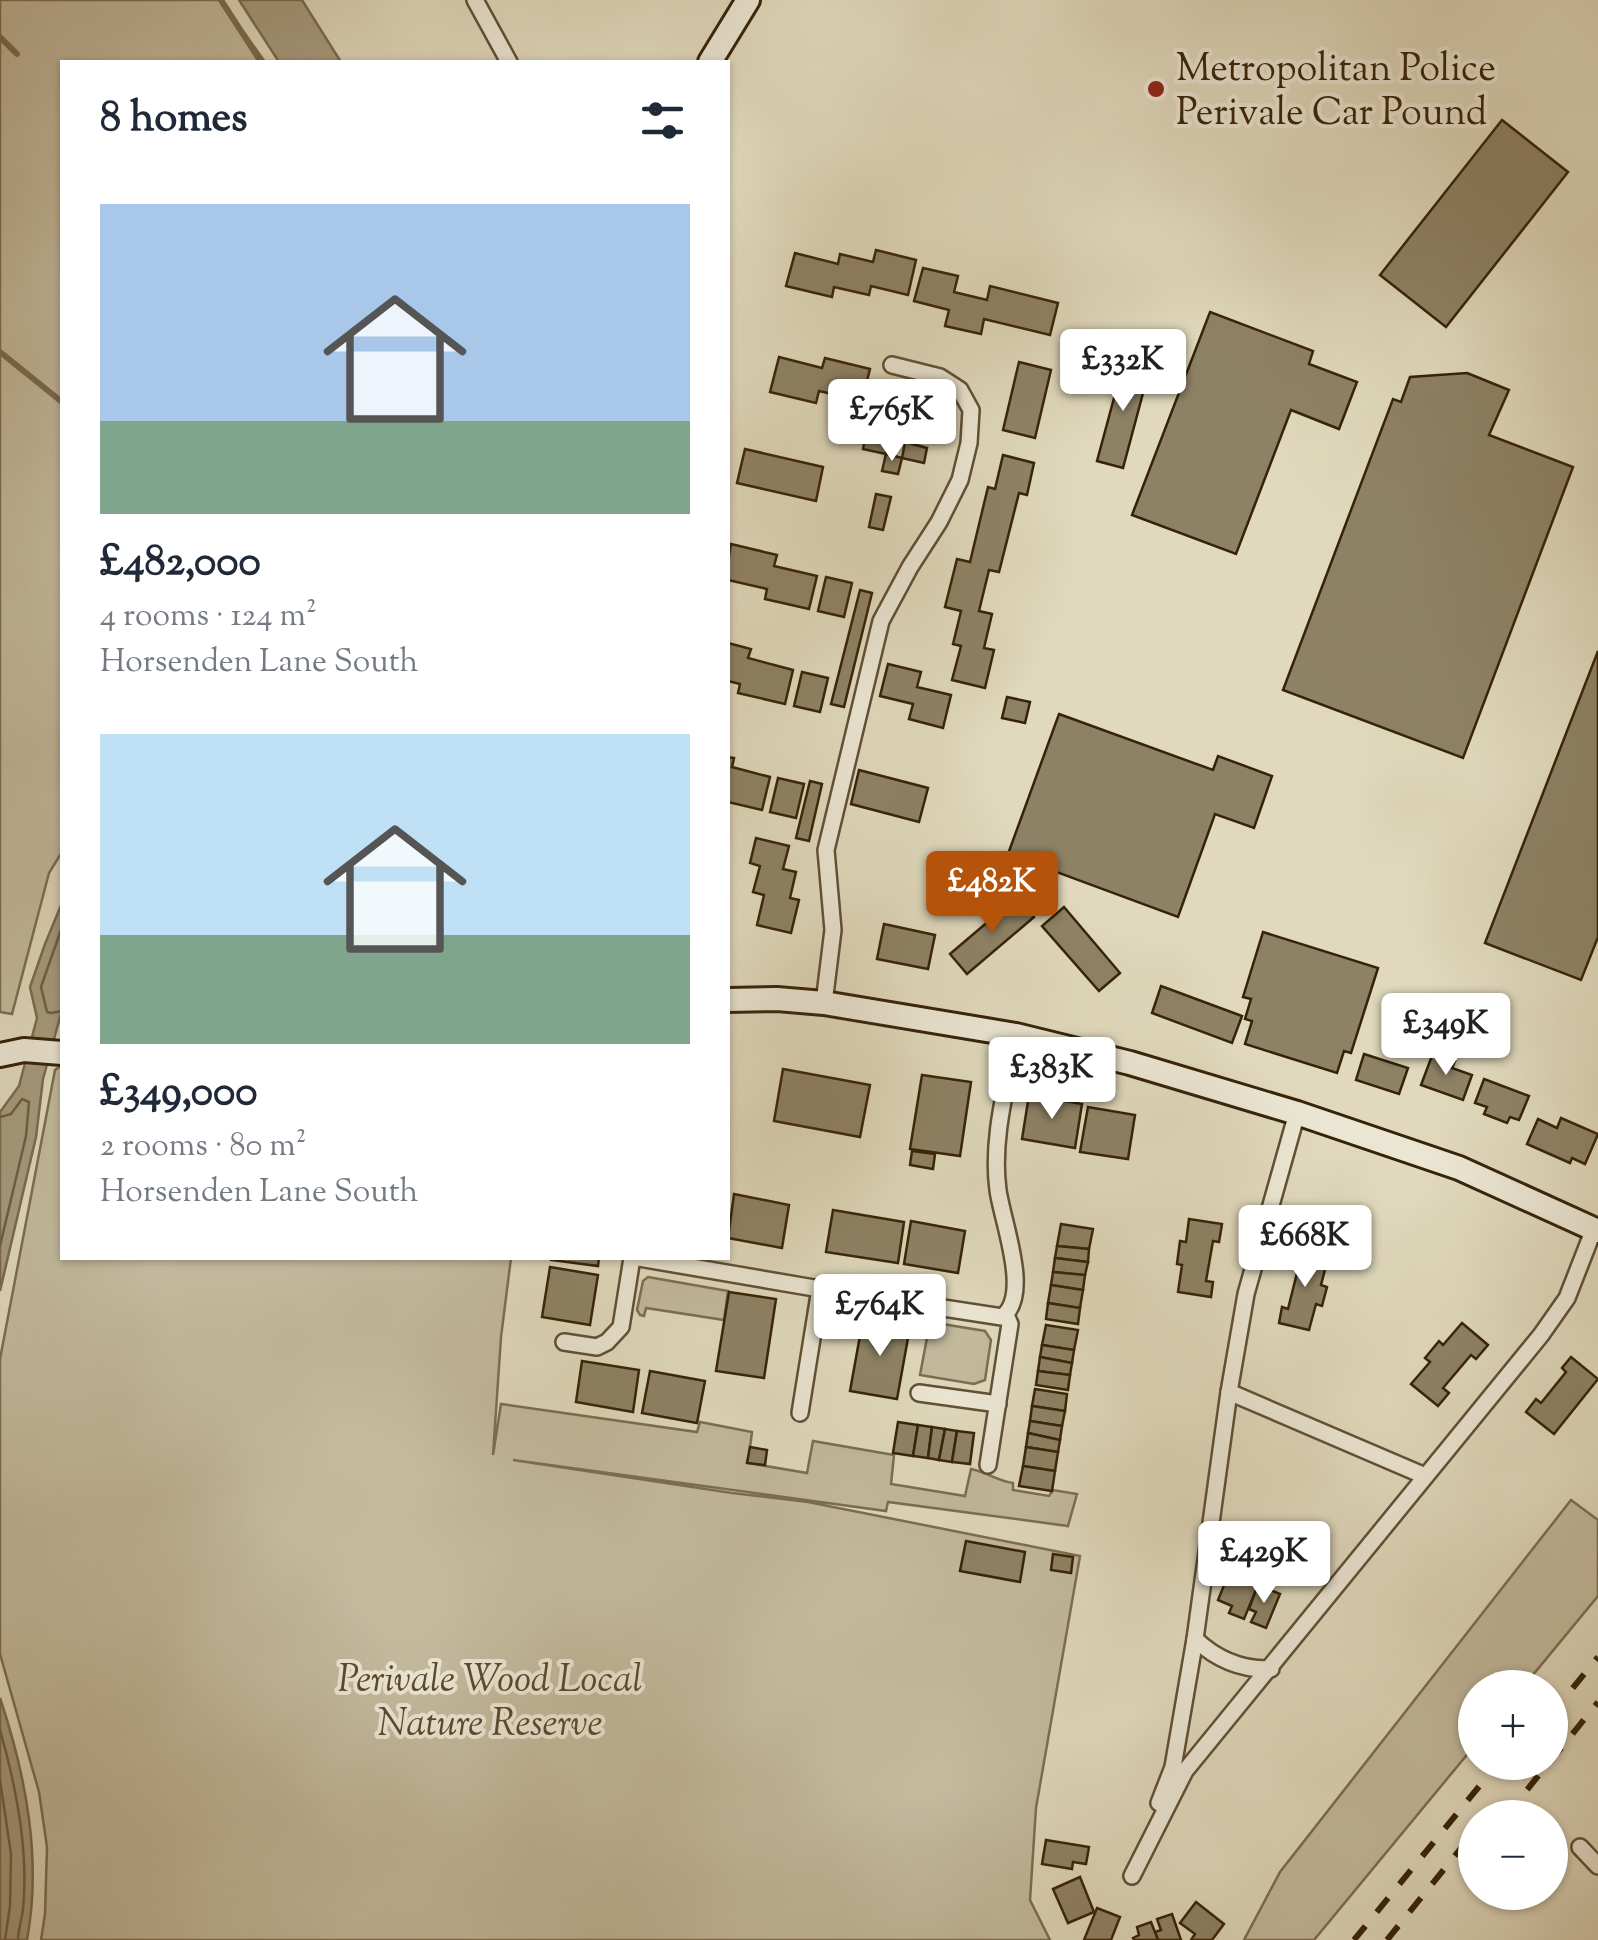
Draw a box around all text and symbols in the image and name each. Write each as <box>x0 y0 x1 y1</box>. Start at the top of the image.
place label: Metropolitan Police Perivale Car Pound <box>1176 44 1496 142</box>
marker: Metropolitan Police Perivale Car Pound <box>1145 78 1167 100</box>
text: 8 homes <box>100 90 248 150</box>
icon: filters <box>635 93 690 148</box>
icon: home <box>305 269 485 449</box>
pin: £332K <box>1053 329 1193 414</box>
text: £332K <box>1082 338 1164 384</box>
pin: £765K <box>822 379 962 464</box>
text: £765K <box>850 388 934 434</box>
text: £482,000 <box>100 534 261 594</box>
text: 4 rooms · 124 m² <box>100 594 317 640</box>
text: Horsenden Lane South <box>100 640 418 686</box>
icon: home <box>305 799 485 979</box>
pin: £482K <box>922 851 1062 936</box>
text: £482K <box>948 860 1036 906</box>
pin: £349K <box>1376 993 1516 1078</box>
text: £349K <box>1403 1002 1489 1048</box>
pin: £383K <box>982 1037 1122 1122</box>
text: £383K <box>1011 1046 1093 1092</box>
text: £349,000 <box>100 1064 258 1124</box>
text: 2 rooms · 80 m² <box>100 1124 307 1170</box>
text: Horsenden Lane South <box>100 1170 418 1216</box>
pin: £668K <box>1235 1205 1375 1290</box>
text: £668K <box>1261 1214 1349 1260</box>
pin: £764K <box>810 1274 950 1359</box>
text: £764K <box>836 1283 924 1329</box>
pin: £429K <box>1194 1521 1334 1606</box>
text: £429K <box>1220 1530 1308 1576</box>
park label: Perivale Wood Local Nature Reserve <box>338 1655 642 1753</box>
map controls <box>1458 1670 1568 1910</box>
button: + <box>1458 1670 1568 1780</box>
button: − <box>1458 1800 1568 1910</box>

